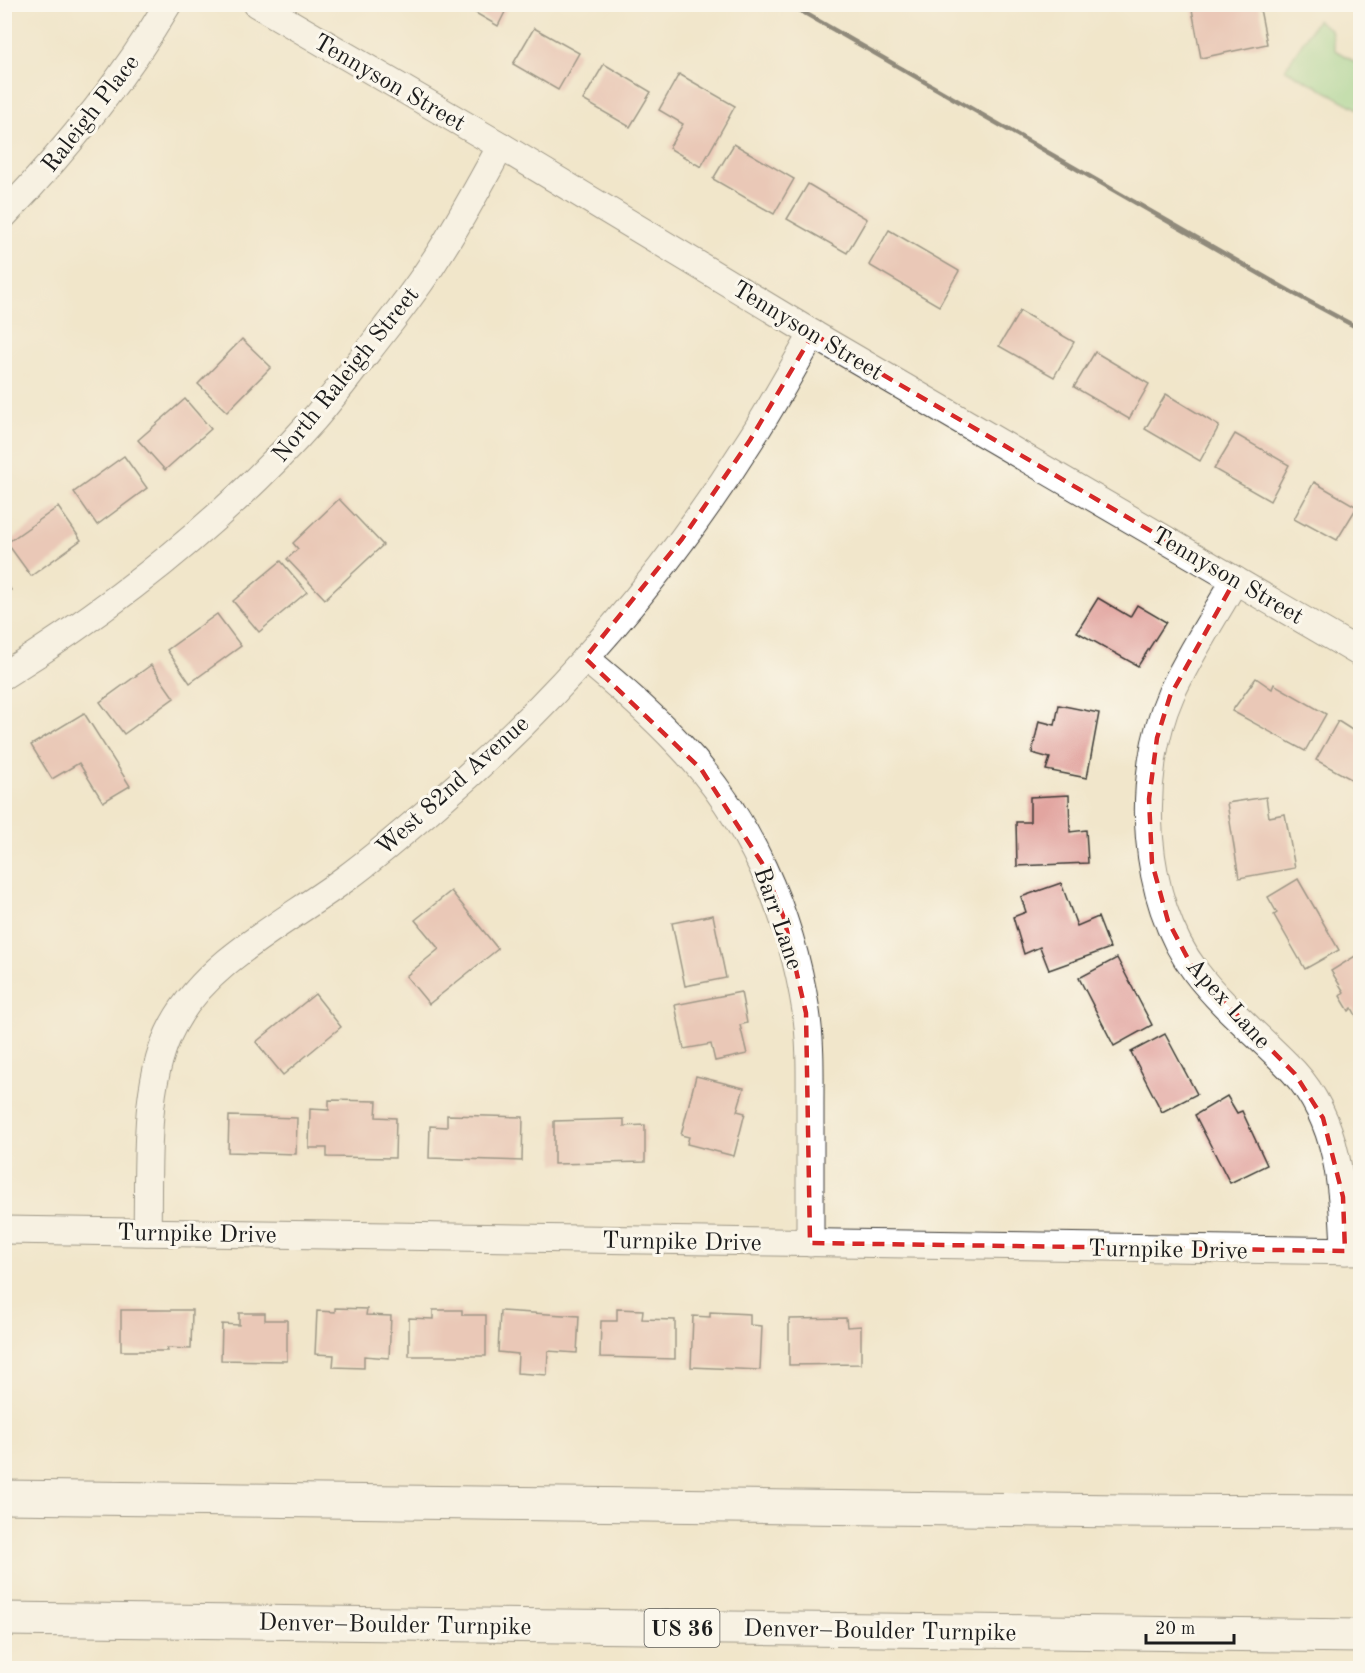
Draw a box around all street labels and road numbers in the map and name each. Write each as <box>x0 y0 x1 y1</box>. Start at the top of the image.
street label: Tennyson Street <box>309 31 469 137</box>
street label: Raleigh Place <box>38 51 145 178</box>
street label: Tennyson Street <box>728 277 886 386</box>
street label: North Raleigh Street <box>269 283 424 467</box>
street label: Tennyson Street <box>1147 524 1307 630</box>
street label: West 82nd Avenue <box>372 712 534 861</box>
street label: Barr Lane <box>748 864 806 973</box>
street label: Apex Lane <box>1181 954 1274 1054</box>
street label: Turnpike Drive <box>117 1222 277 1248</box>
street label: Turnpike Drive <box>602 1230 762 1256</box>
street label: Turnpike Drive <box>1088 1238 1248 1264</box>
road number: US 36 <box>644 1609 720 1647</box>
street label: Denver–Boulder Turnpike <box>258 1612 532 1640</box>
street label: Denver–Boulder Turnpike <box>743 1618 1017 1646</box>

